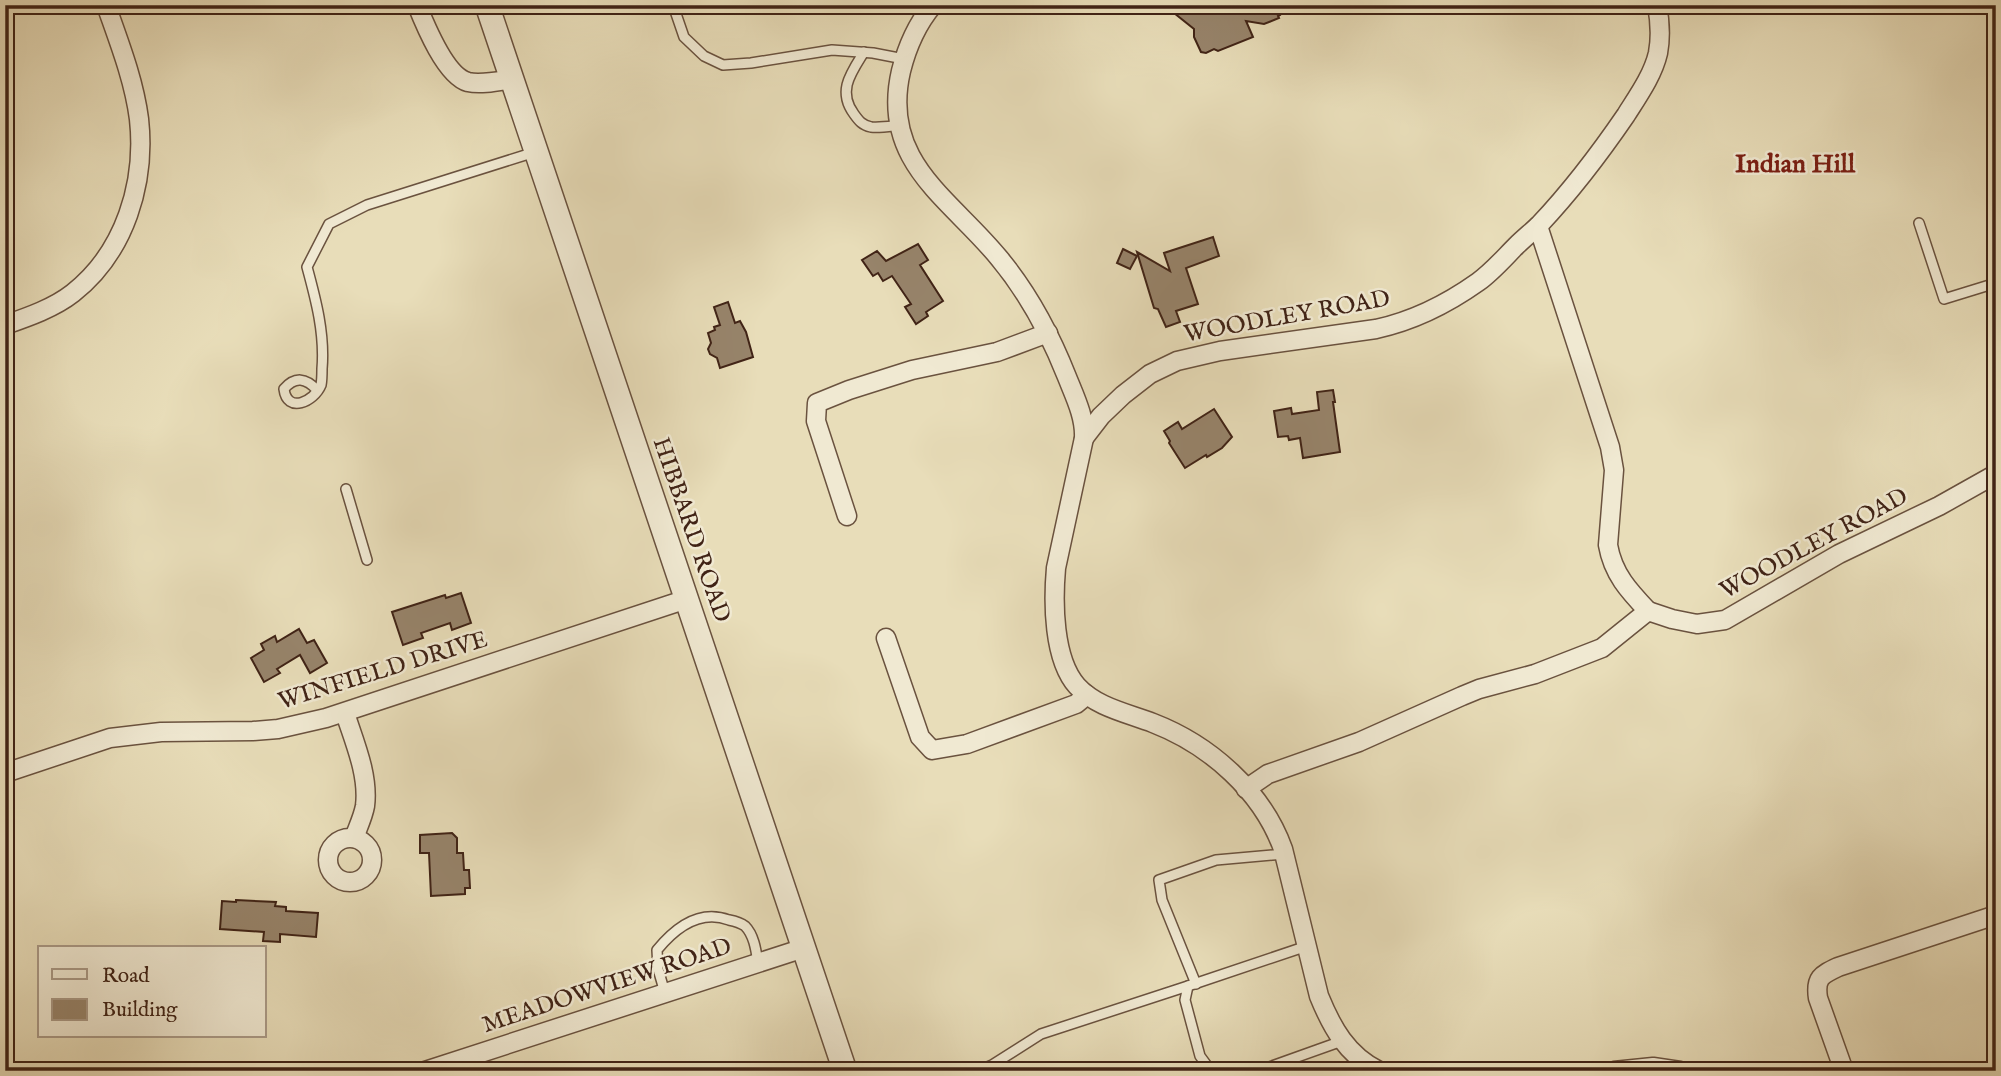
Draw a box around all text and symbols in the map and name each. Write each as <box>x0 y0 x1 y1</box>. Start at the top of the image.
district label: Indian Hill <box>1735 148 1856 181</box>
street label: WOODLEY ROAD <box>1182 284 1392 350</box>
street label: HIBBARD ROAD <box>645 433 737 627</box>
street label: WOODLEY ROAD <box>1715 481 1913 607</box>
street label: WINFIELD DRIVE <box>274 624 492 718</box>
street label: MEADOWVIEW ROAD <box>478 931 736 1041</box>
legend <box>38 946 266 1038</box>
text: Road <box>102 963 150 990</box>
text: Building <box>102 997 178 1024</box>

